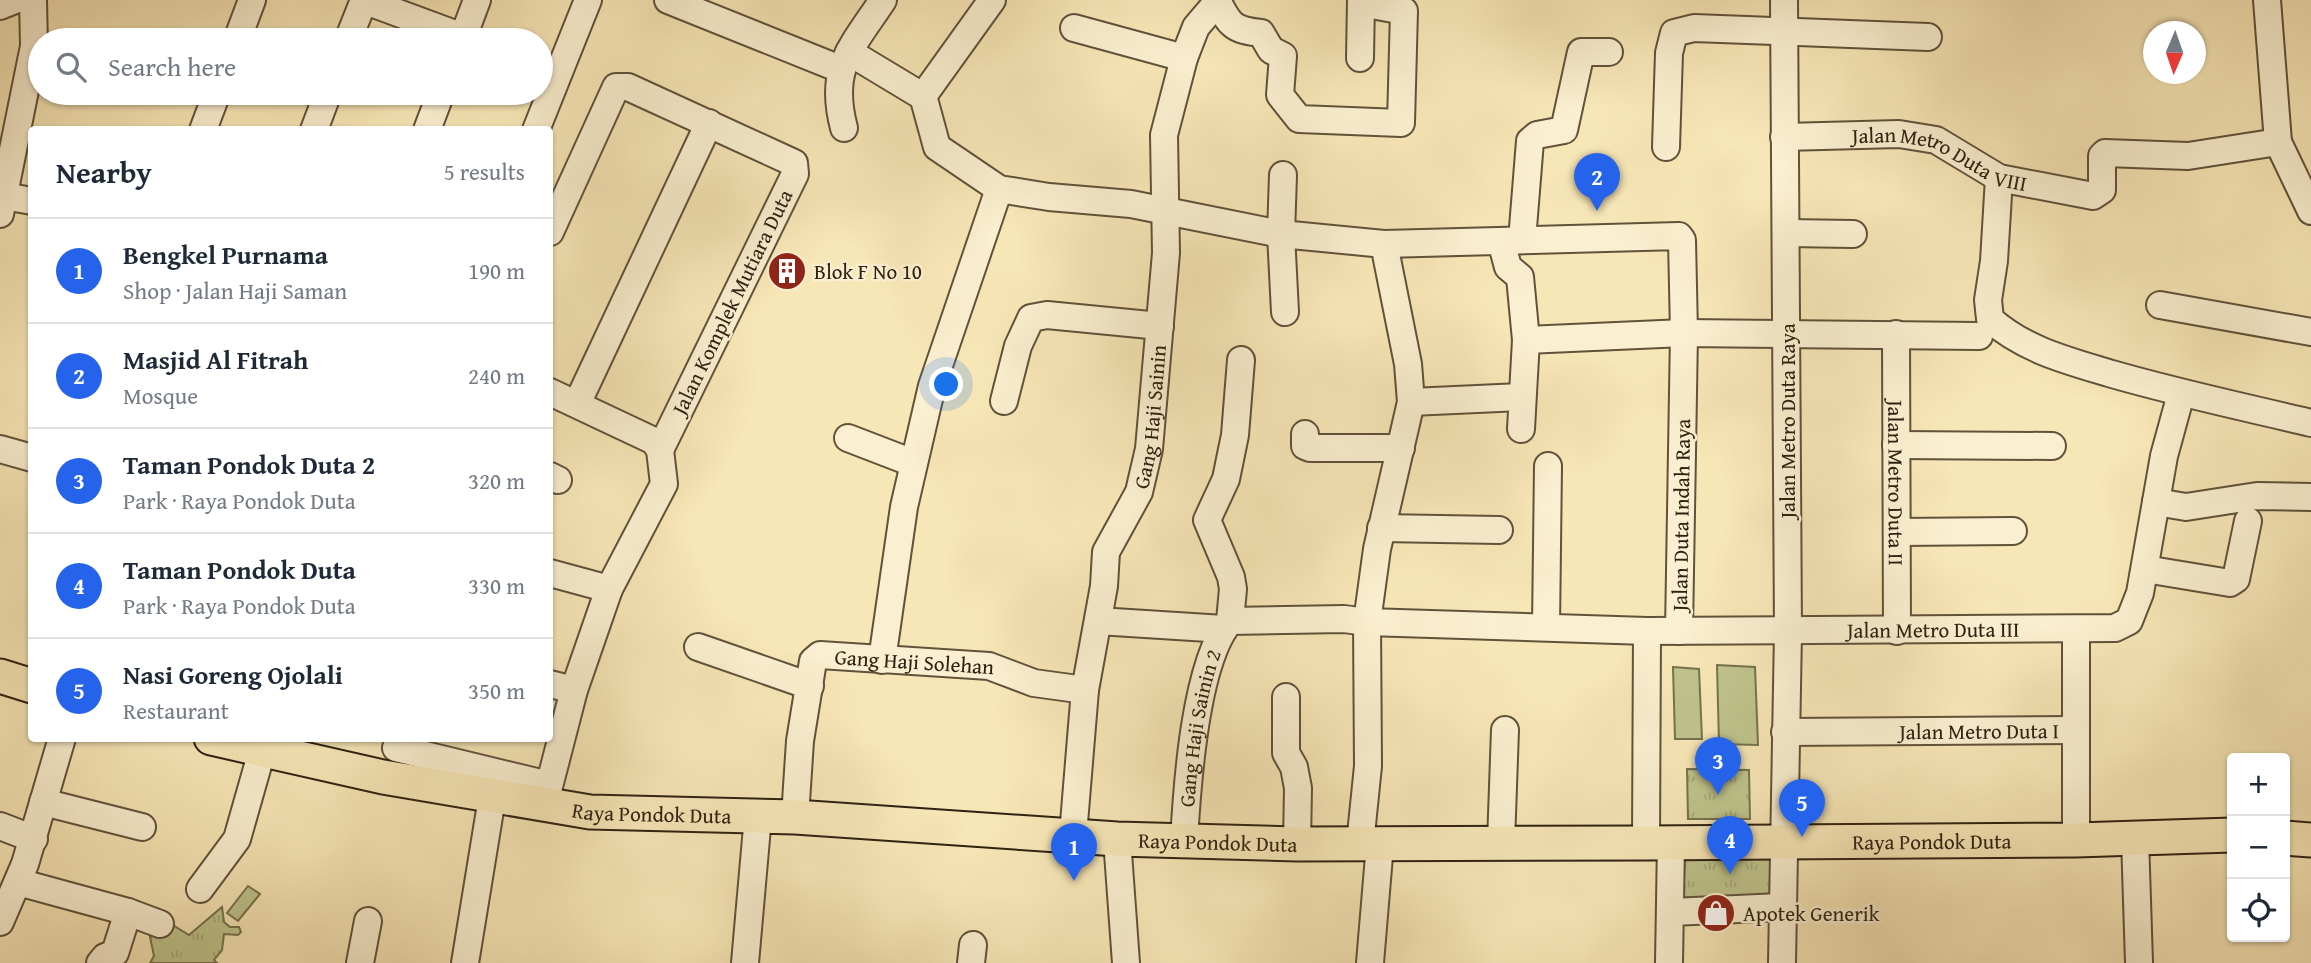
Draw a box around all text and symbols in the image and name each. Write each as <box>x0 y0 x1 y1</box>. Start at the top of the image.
north arrow <box>2143 21 2206 84</box>
search box <box>28 28 553 105</box>
text: Search here <box>108 47 236 86</box>
icon: search <box>52 48 90 86</box>
street label: Jalan Metro Duta VIII <box>1848 118 2029 199</box>
text: Nearby <box>56 150 152 194</box>
pin: 2 <box>1574 153 1620 211</box>
text: 5 results <box>444 155 525 188</box>
street label: Jalan Komplek Mutiara Duta <box>662 184 800 423</box>
text: Bengkel Purnama <box>123 235 328 274</box>
building icon: Blok F No 10 <box>766 250 808 292</box>
text: 1 <box>73 254 85 287</box>
text: 190 m <box>468 254 525 287</box>
place label: Blok F No 10 <box>814 256 922 287</box>
text: Shop · Jalan Haji Saman <box>123 274 347 307</box>
street label: Jalan Metro Duta Raya <box>1772 323 1803 522</box>
text: Masjid Al Fitrah <box>123 340 308 379</box>
street label: Gang Haji Sainin <box>1125 343 1173 492</box>
text: 2 <box>73 359 85 392</box>
text: 240 m <box>468 359 525 392</box>
your location <box>929 367 963 401</box>
text: Mosque <box>123 379 198 412</box>
street label: Jalan Metro Duta II <box>1881 397 1912 566</box>
street label: Jalan Duta Indah Raya <box>1664 418 1698 615</box>
text: Taman Pondok Duta 2 <box>123 445 375 484</box>
text: 3 <box>73 464 85 497</box>
text: 320 m <box>468 464 525 497</box>
text: Park · Raya Pondok Duta <box>123 484 356 517</box>
text: Taman Pondok Duta <box>123 550 356 589</box>
text: 4 <box>73 569 85 602</box>
text: 330 m <box>468 569 525 602</box>
text: Park · Raya Pondok Duta <box>123 589 356 622</box>
street label: Jalan Metro Duta III <box>1844 613 2020 645</box>
street label: Gang Haji Solehan <box>834 640 995 682</box>
street label: Gang Haji Sainin 2 <box>1171 645 1228 808</box>
text: Nasi Goreng Ojolali <box>123 655 343 694</box>
text: 5 <box>73 674 85 707</box>
text: 350 m <box>468 674 525 707</box>
text: Restaurant <box>123 694 229 727</box>
street label: Jalan Metro Duta I <box>1896 715 2059 747</box>
pin: 3 <box>1695 737 1741 795</box>
map controls <box>2227 753 2290 942</box>
button: + <box>2227 753 2290 816</box>
pin: 5 <box>1779 779 1825 837</box>
street label: Raya Pondok Duta <box>570 794 732 831</box>
pin: 4 <box>1707 816 1753 874</box>
button: − <box>2227 816 2290 879</box>
pin: 1 <box>1051 823 1097 881</box>
street label: Raya Pondok Duta <box>1138 824 1298 860</box>
street label: Raya Pondok Duta <box>1852 825 2012 857</box>
button: locate <box>2227 879 2290 942</box>
shop icon: Apotek Generik <box>1695 892 1737 934</box>
place label: Apotek Generik <box>1743 898 1880 929</box>

